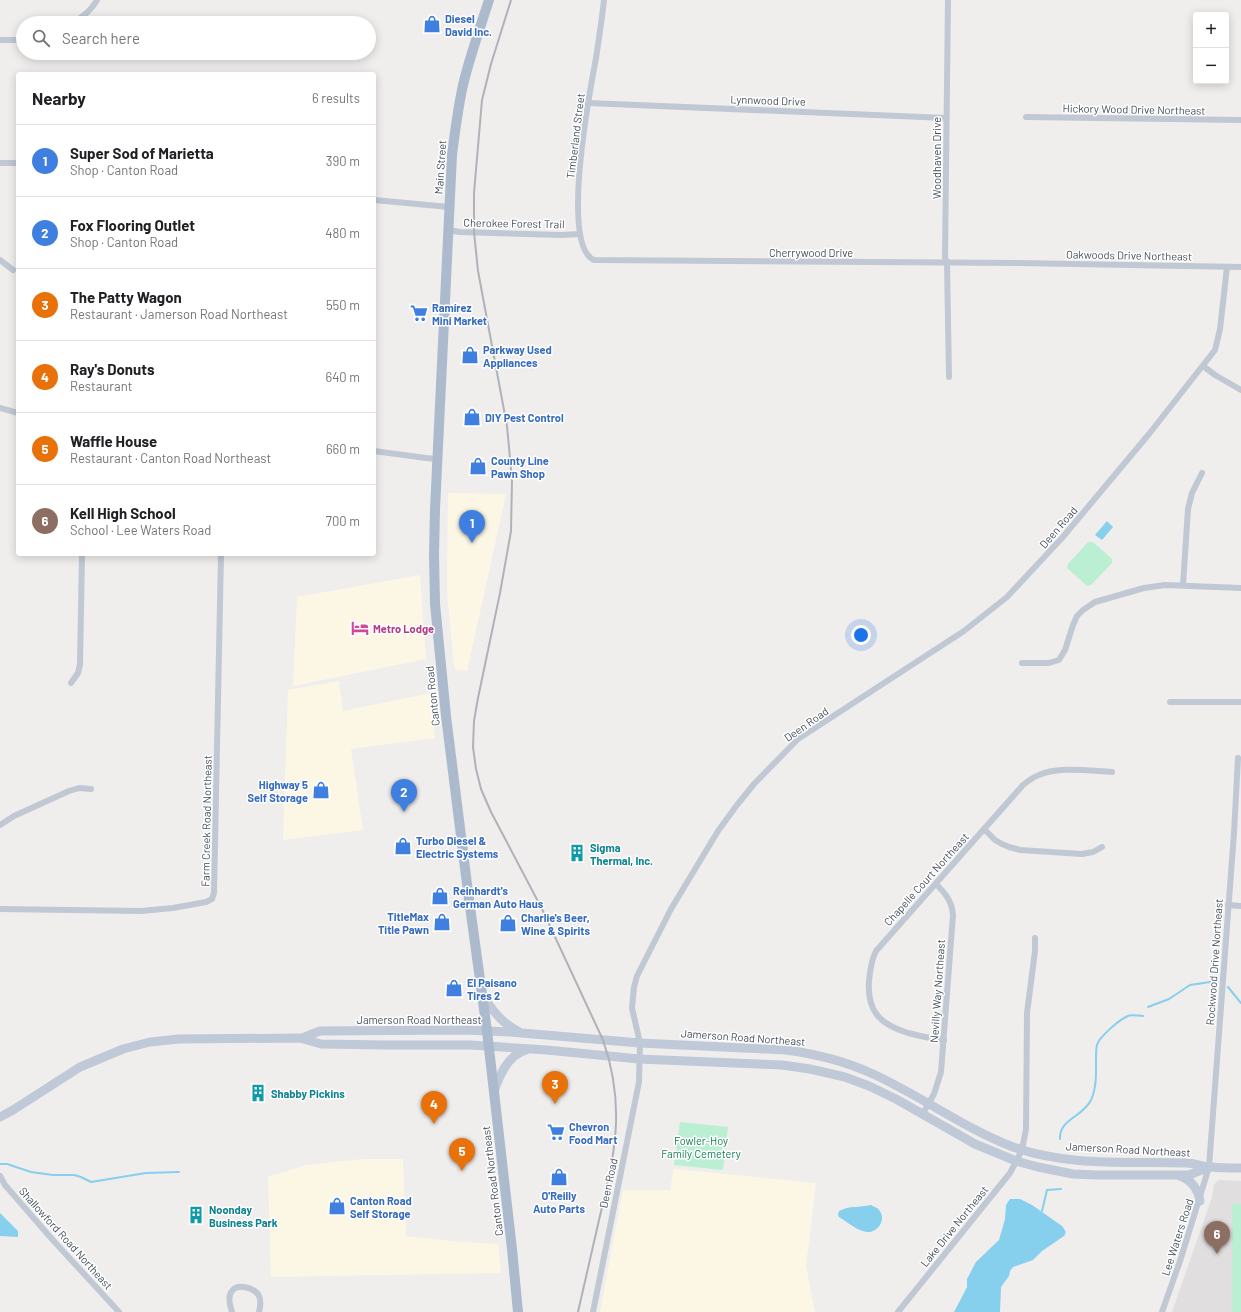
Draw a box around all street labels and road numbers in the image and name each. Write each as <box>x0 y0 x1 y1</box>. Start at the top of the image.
street label: Lynnwood Drive <box>730 92 806 108</box>
street label: Timberland Street <box>563 93 587 179</box>
street label: Hickory Wood Drive Northeast <box>1063 101 1205 117</box>
street label: Woodhaven Drive <box>930 117 943 199</box>
street label: Main Street <box>432 139 448 195</box>
street label: Cherokee Forest Trail <box>463 216 565 230</box>
street label: Cherrywood Drive <box>769 246 853 259</box>
street label: Oakwoods Drive Northeast <box>1066 247 1192 263</box>
street label: Deen Road <box>1036 503 1080 551</box>
street label: Canton Road <box>422 665 442 727</box>
street label: Deen Road <box>781 704 831 744</box>
street label: Farm Creek Road Northeast <box>198 755 214 887</box>
street label: Chapelle Court Northeast <box>881 830 971 928</box>
street label: Rockwood Drive Northeast <box>1203 898 1225 1026</box>
street label: Nevilly Way Northeast <box>927 939 947 1043</box>
street label: Jamerson Road Northeast <box>357 1013 481 1026</box>
street label: Jamerson Road Northeast <box>680 1026 806 1048</box>
street label: Canton Road Northeast <box>479 1125 505 1237</box>
street label: Jamerson Road Northeast <box>1065 1139 1191 1159</box>
street label: Deen Road <box>596 1157 620 1209</box>
street label: Lake Drive Northeast <box>917 1183 991 1269</box>
street label: Shallowford Road Northeast <box>17 1184 115 1292</box>
street label: Lee Waters Road <box>1158 1197 1196 1277</box>

